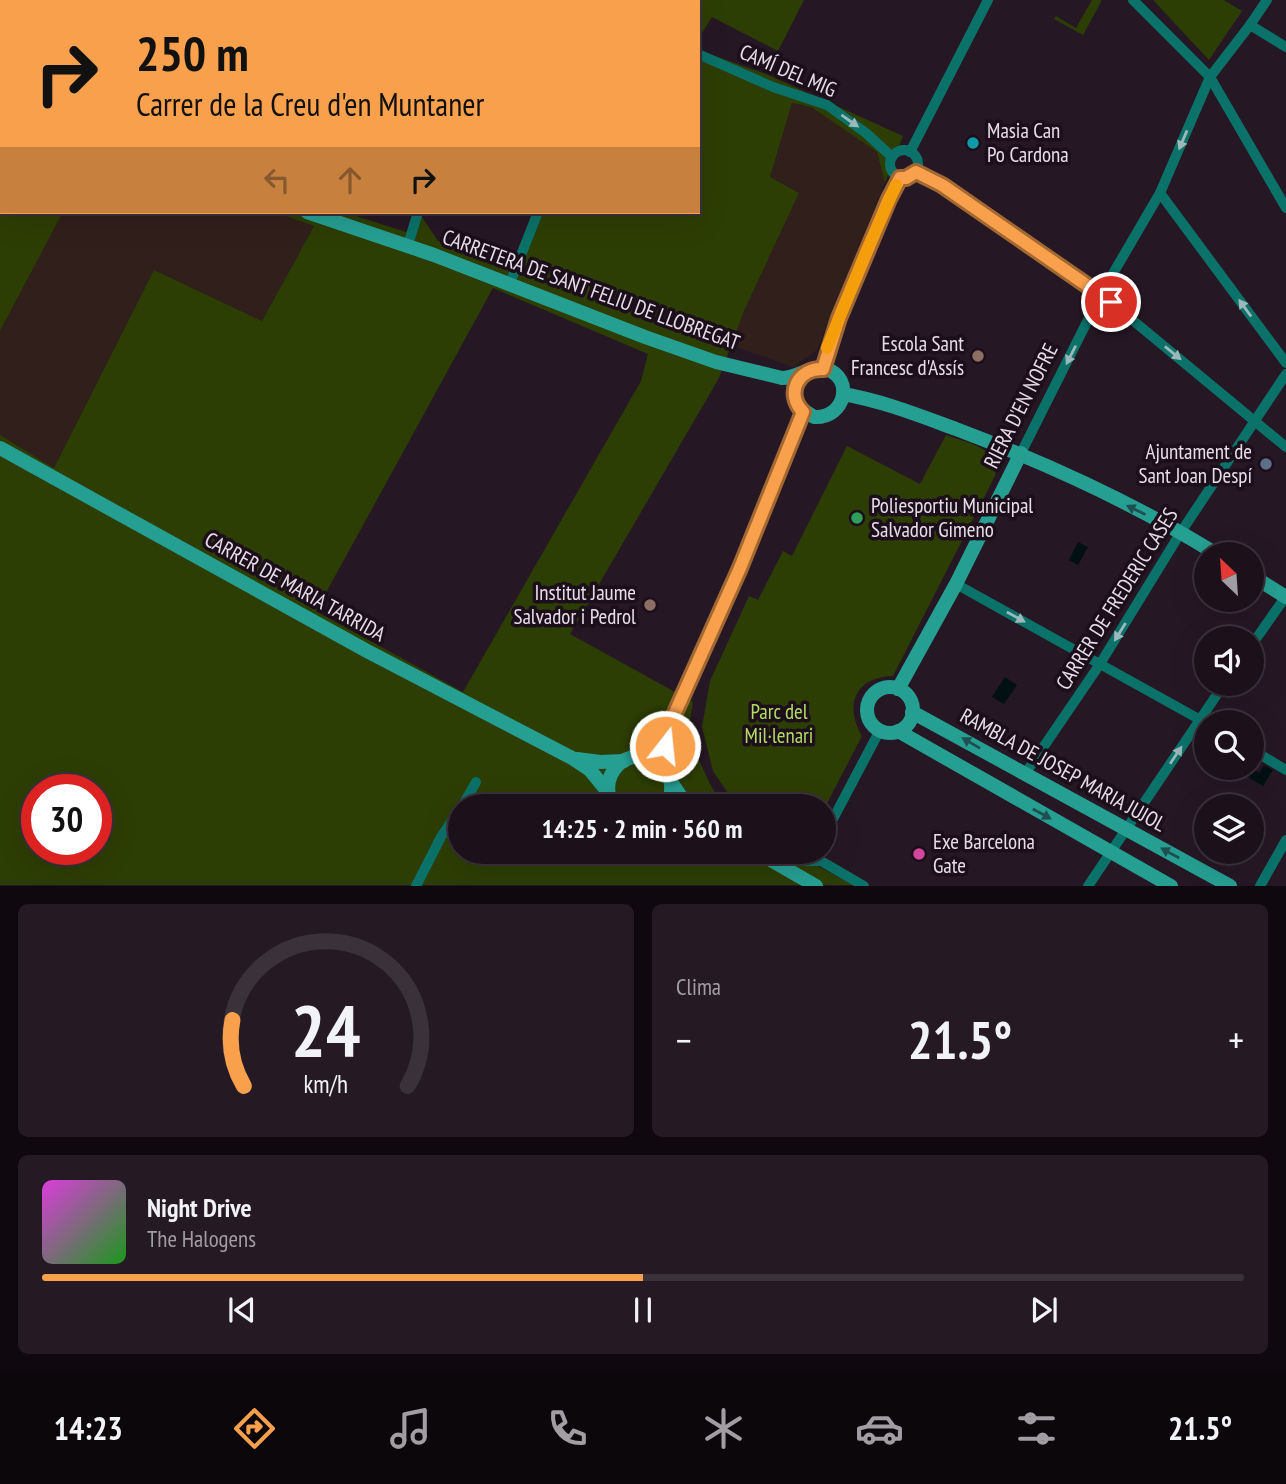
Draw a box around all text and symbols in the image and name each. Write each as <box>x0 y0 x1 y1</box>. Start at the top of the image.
text: 250 m <box>136 21 249 85</box>
icon: right <box>21 28 112 119</box>
street label: CAMÍ DEL MIG <box>736 38 841 103</box>
text: Carrer de la Creu d'en Muntaner <box>136 83 484 125</box>
one-way arrow <box>841 114 859 128</box>
place label: Masia Can Po Cardona <box>987 117 1069 168</box>
one-way arrow <box>1177 130 1189 150</box>
marker: Masia Can Po Cardona <box>965 135 981 151</box>
icon: left <box>258 161 296 199</box>
icon: ahead <box>331 161 369 199</box>
icon: right <box>404 161 442 199</box>
street label: CARRETERA DE SANT FELIU DE LLOBREGAT <box>439 223 744 356</box>
pin <box>1081 272 1141 332</box>
icon: arrive <box>1092 283 1130 321</box>
one-way arrow <box>1238 300 1253 318</box>
place label: Escola Sant Francesc d'Assís <box>851 330 964 381</box>
street label: RIERA D'EN NOFRE <box>977 339 1064 473</box>
one-way arrow <box>1065 345 1076 365</box>
one-way arrow <box>1165 345 1182 360</box>
marker: Escola Sant Francesc d'Assís <box>970 348 986 364</box>
place label: Ajuntament de Sant Joan Despí <box>1138 438 1252 489</box>
marker: Ajuntament de Sant Joan Despí <box>1258 456 1274 472</box>
place label: Poliesportiu Municipal Salvador Gimeno <box>871 492 1033 543</box>
street label: CARRER DE FREDERIC CASES <box>1050 503 1184 695</box>
one-way arrow <box>1126 505 1146 516</box>
marker: Poliesportiu Municipal Salvador Gimeno <box>849 510 865 526</box>
street label: CARRER DE MARIA TARRIDA <box>200 526 390 647</box>
north arrow <box>1194 542 1264 612</box>
map controls <box>1194 542 1264 864</box>
place label: Institut Jaume Salvador i Pedrol <box>513 579 636 630</box>
marker: Institut Jaume Salvador i Pedrol <box>642 597 658 613</box>
one-way arrow <box>1006 611 1025 623</box>
one-way arrow <box>1113 623 1126 642</box>
button: sound <box>1194 626 1264 696</box>
park label: Parc del Mil·lenari <box>745 698 813 749</box>
street label: RAMBLA DE JOSEP MARIA JUJOL <box>956 702 1171 837</box>
position arrow <box>628 709 702 783</box>
button: search <box>1194 710 1264 780</box>
one-way arrow <box>961 737 980 749</box>
one-way arrow <box>1169 746 1183 764</box>
speed limit sign: 30 <box>21 774 112 865</box>
button: layers <box>1194 794 1264 864</box>
one-way arrow <box>1032 808 1051 820</box>
text: 14:25 · 2 min · 560 m <box>542 812 742 845</box>
place label: Exe Barcelona Gate <box>933 828 1035 879</box>
marker: Exe Barcelona Gate <box>911 846 927 862</box>
one-way arrow <box>1160 847 1180 859</box>
text: Clima <box>676 972 721 1001</box>
text: 24 <box>291 983 361 1077</box>
text: 21.5° <box>908 1006 1012 1073</box>
text: − <box>676 1015 692 1064</box>
text: + <box>1228 1015 1244 1064</box>
text: km/h <box>304 1068 348 1100</box>
text: Night Drive <box>147 1191 252 1224</box>
text: The Halogens <box>147 1224 256 1253</box>
icon: previous <box>223 1291 261 1329</box>
icon: pause <box>624 1291 662 1329</box>
icon: next <box>1025 1291 1063 1329</box>
icon: directions <box>230 1404 279 1453</box>
icon: music <box>386 1404 435 1453</box>
icon: phone <box>543 1404 592 1453</box>
icon: climate <box>699 1404 748 1453</box>
icon: car <box>855 1404 904 1453</box>
icon: filters <box>1012 1404 1061 1453</box>
text: 14:23 <box>54 1407 123 1449</box>
text: 21.5° <box>1168 1407 1232 1449</box>

